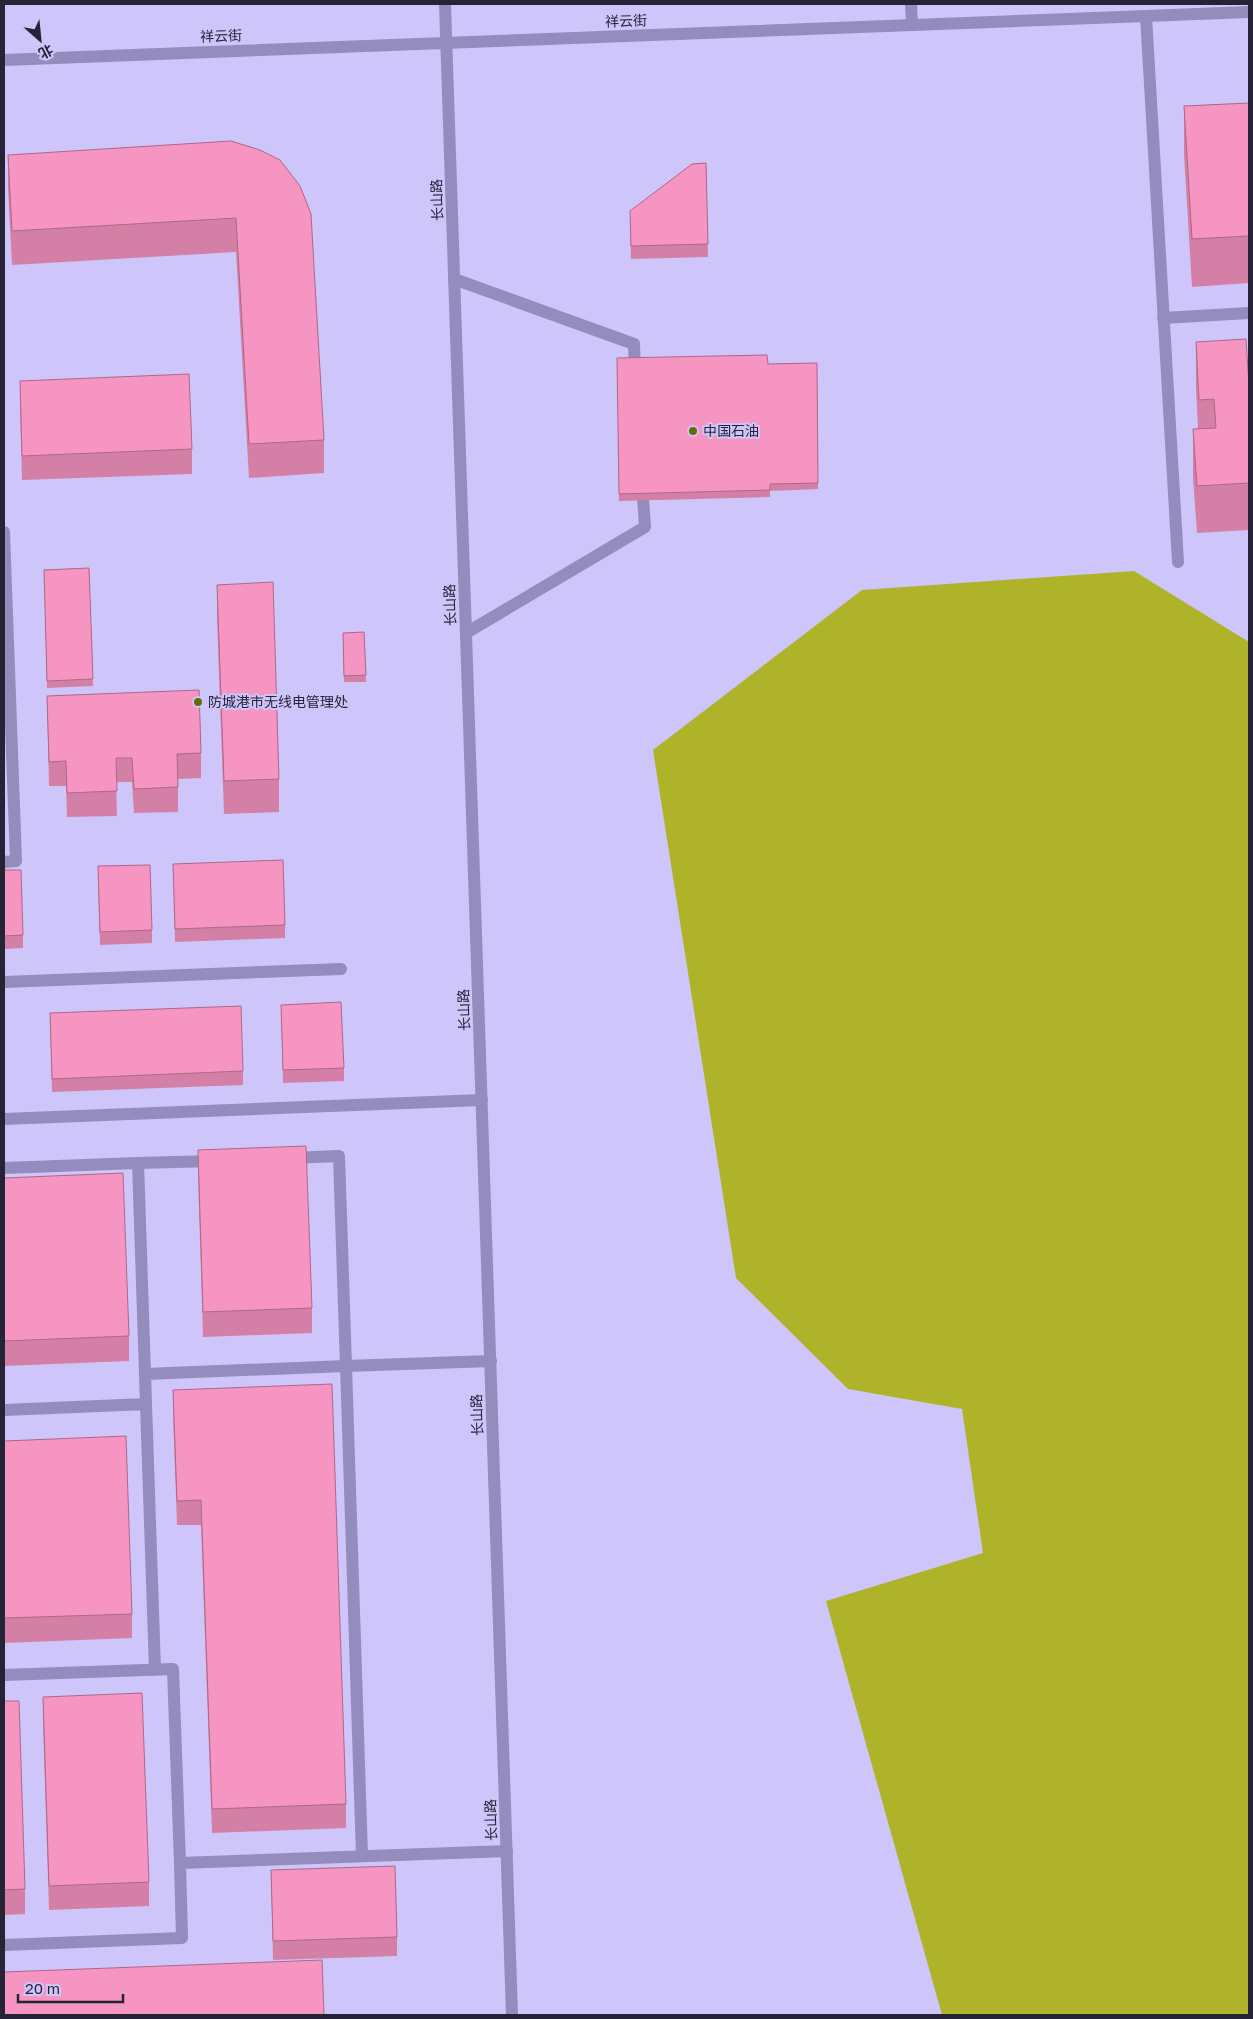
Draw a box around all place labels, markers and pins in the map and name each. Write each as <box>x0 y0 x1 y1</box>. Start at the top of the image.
place label: 中国石油 <box>703 422 759 439</box>
marker: 中国石油 <box>687 425 699 437</box>
place label: 防城港市无线电管理处 <box>208 693 348 710</box>
marker: 防城港市无线电管理处 <box>192 696 204 708</box>

